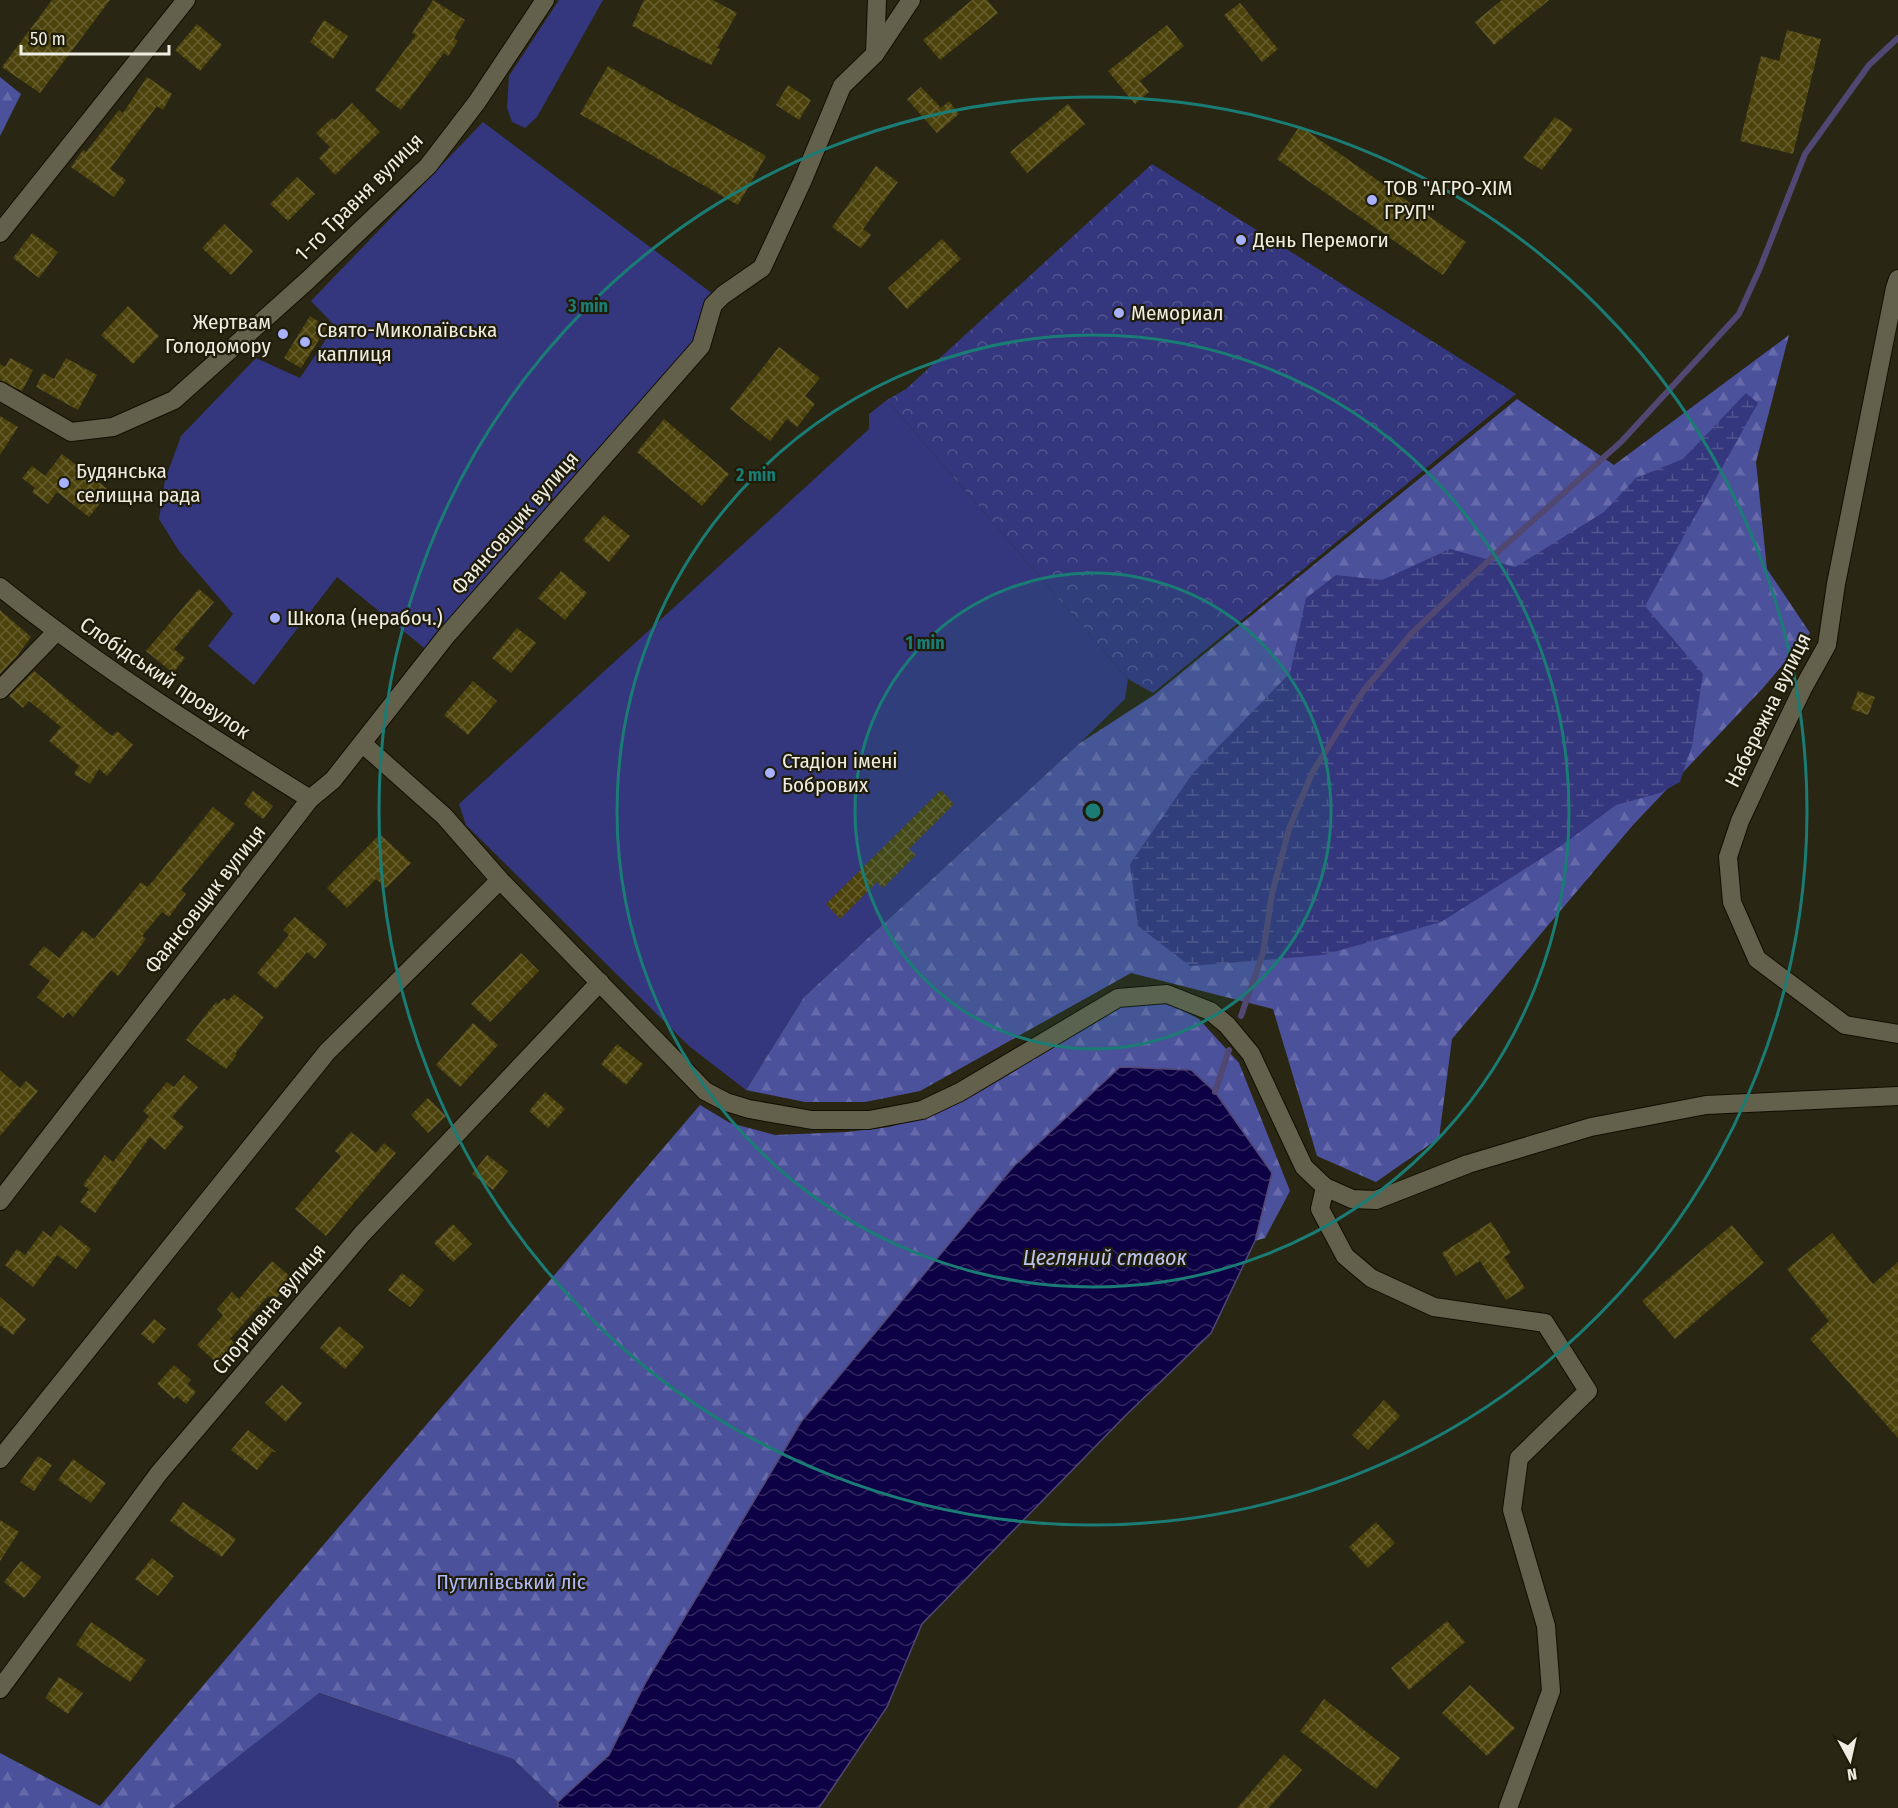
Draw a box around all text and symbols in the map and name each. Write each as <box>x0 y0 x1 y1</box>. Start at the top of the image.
scale bar <box>21 18 170 56</box>
text: 50 m <box>30 28 66 50</box>
street label: 1-го Травня вулиця <box>289 127 429 267</box>
place label: ТОВ "АГРО-ХІМ ГРУП" <box>1384 175 1513 225</box>
marker: ТОВ "АГРО-ХІМ ГРУП" <box>1365 193 1379 207</box>
place label: День Перемоги <box>1252 227 1389 253</box>
marker: День Перемоги <box>1234 233 1248 247</box>
text: 3 min <box>567 295 608 317</box>
place label: Мемориал <box>1131 300 1224 326</box>
marker: Мемориал <box>1112 306 1126 320</box>
place label: Жертвам Голодомору <box>165 309 272 359</box>
place label: Свято-Миколаївська каплиця <box>317 317 497 367</box>
marker: Жертвам Голодомору <box>276 327 290 341</box>
marker: Свято-Миколаївська каплиця <box>298 335 312 349</box>
street label: Фаянсовщик вулиця <box>446 446 584 600</box>
place label: Будянська селищна рада <box>76 458 201 508</box>
text: 2 min <box>735 464 776 486</box>
marker: Будянська селищна рада <box>57 476 71 490</box>
place label: Школа (нерабоч.) <box>287 605 443 631</box>
street label: Слобідський провулок <box>75 611 255 745</box>
marker: Школа (нерабоч.) <box>268 611 282 625</box>
street label: Набережна вулиця <box>1719 629 1817 791</box>
text: 1 min <box>905 632 945 654</box>
place label: Стадіон імені Бобрових <box>782 748 898 798</box>
marker: Стадіон імені Бобрових <box>763 766 777 780</box>
centre of rings <box>1083 801 1103 821</box>
street label: Фаянсовщик вулиця <box>139 819 271 979</box>
street label: Спортивна вулиця <box>207 1238 331 1380</box>
water label: Цегляний ставок <box>1023 1244 1188 1271</box>
park label: Путилівський ліс <box>436 1569 586 1595</box>
north arrow <box>1820 1730 1880 1790</box>
text: N <box>1846 1764 1858 1784</box>

